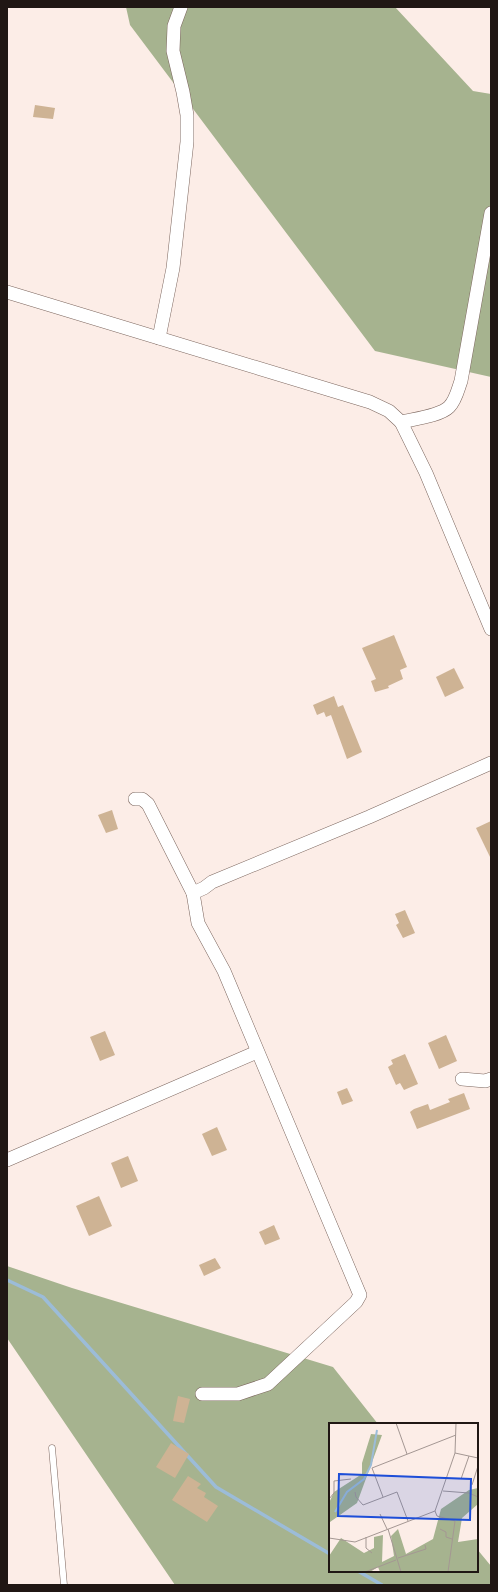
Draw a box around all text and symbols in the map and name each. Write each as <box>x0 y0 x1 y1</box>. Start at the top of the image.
inset map <box>329 1423 478 1572</box>

